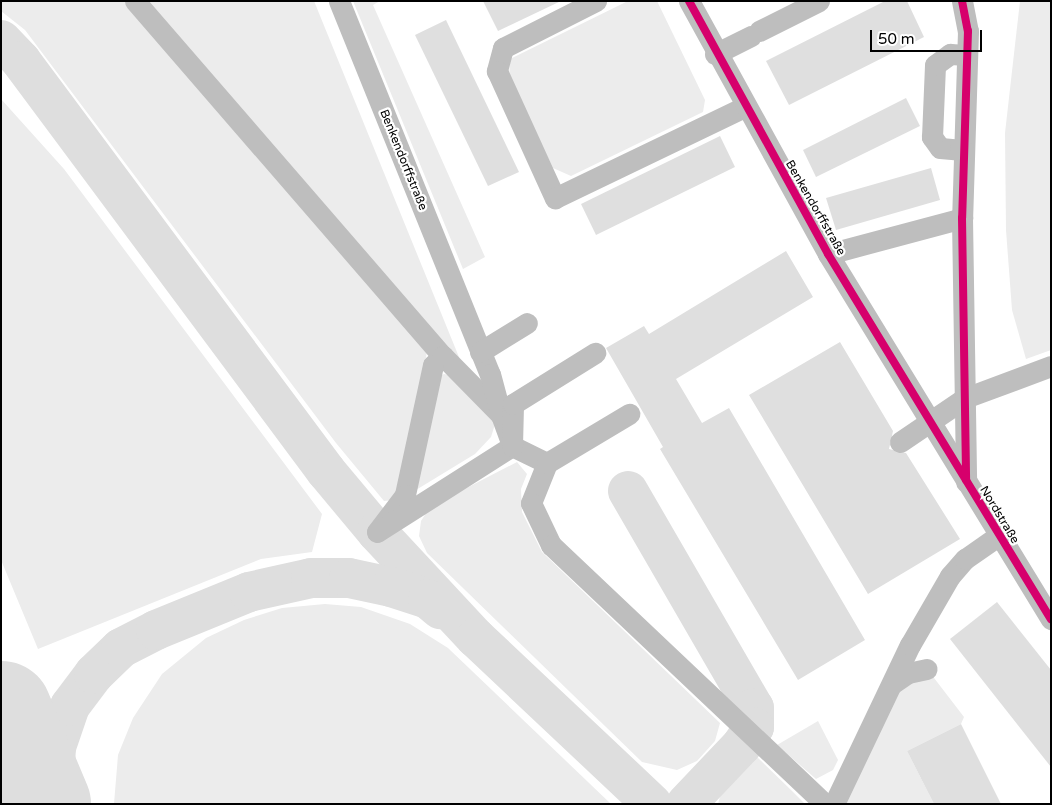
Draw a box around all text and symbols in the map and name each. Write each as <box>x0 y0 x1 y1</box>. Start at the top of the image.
scale bar <box>872 20 984 52</box>
text: 50 m <box>878 30 915 48</box>
street label: Benkendorffstraße <box>376 108 430 212</box>
street label: Benkendorffstraße <box>782 158 848 258</box>
street label: Nordstraße <box>976 484 1022 546</box>

